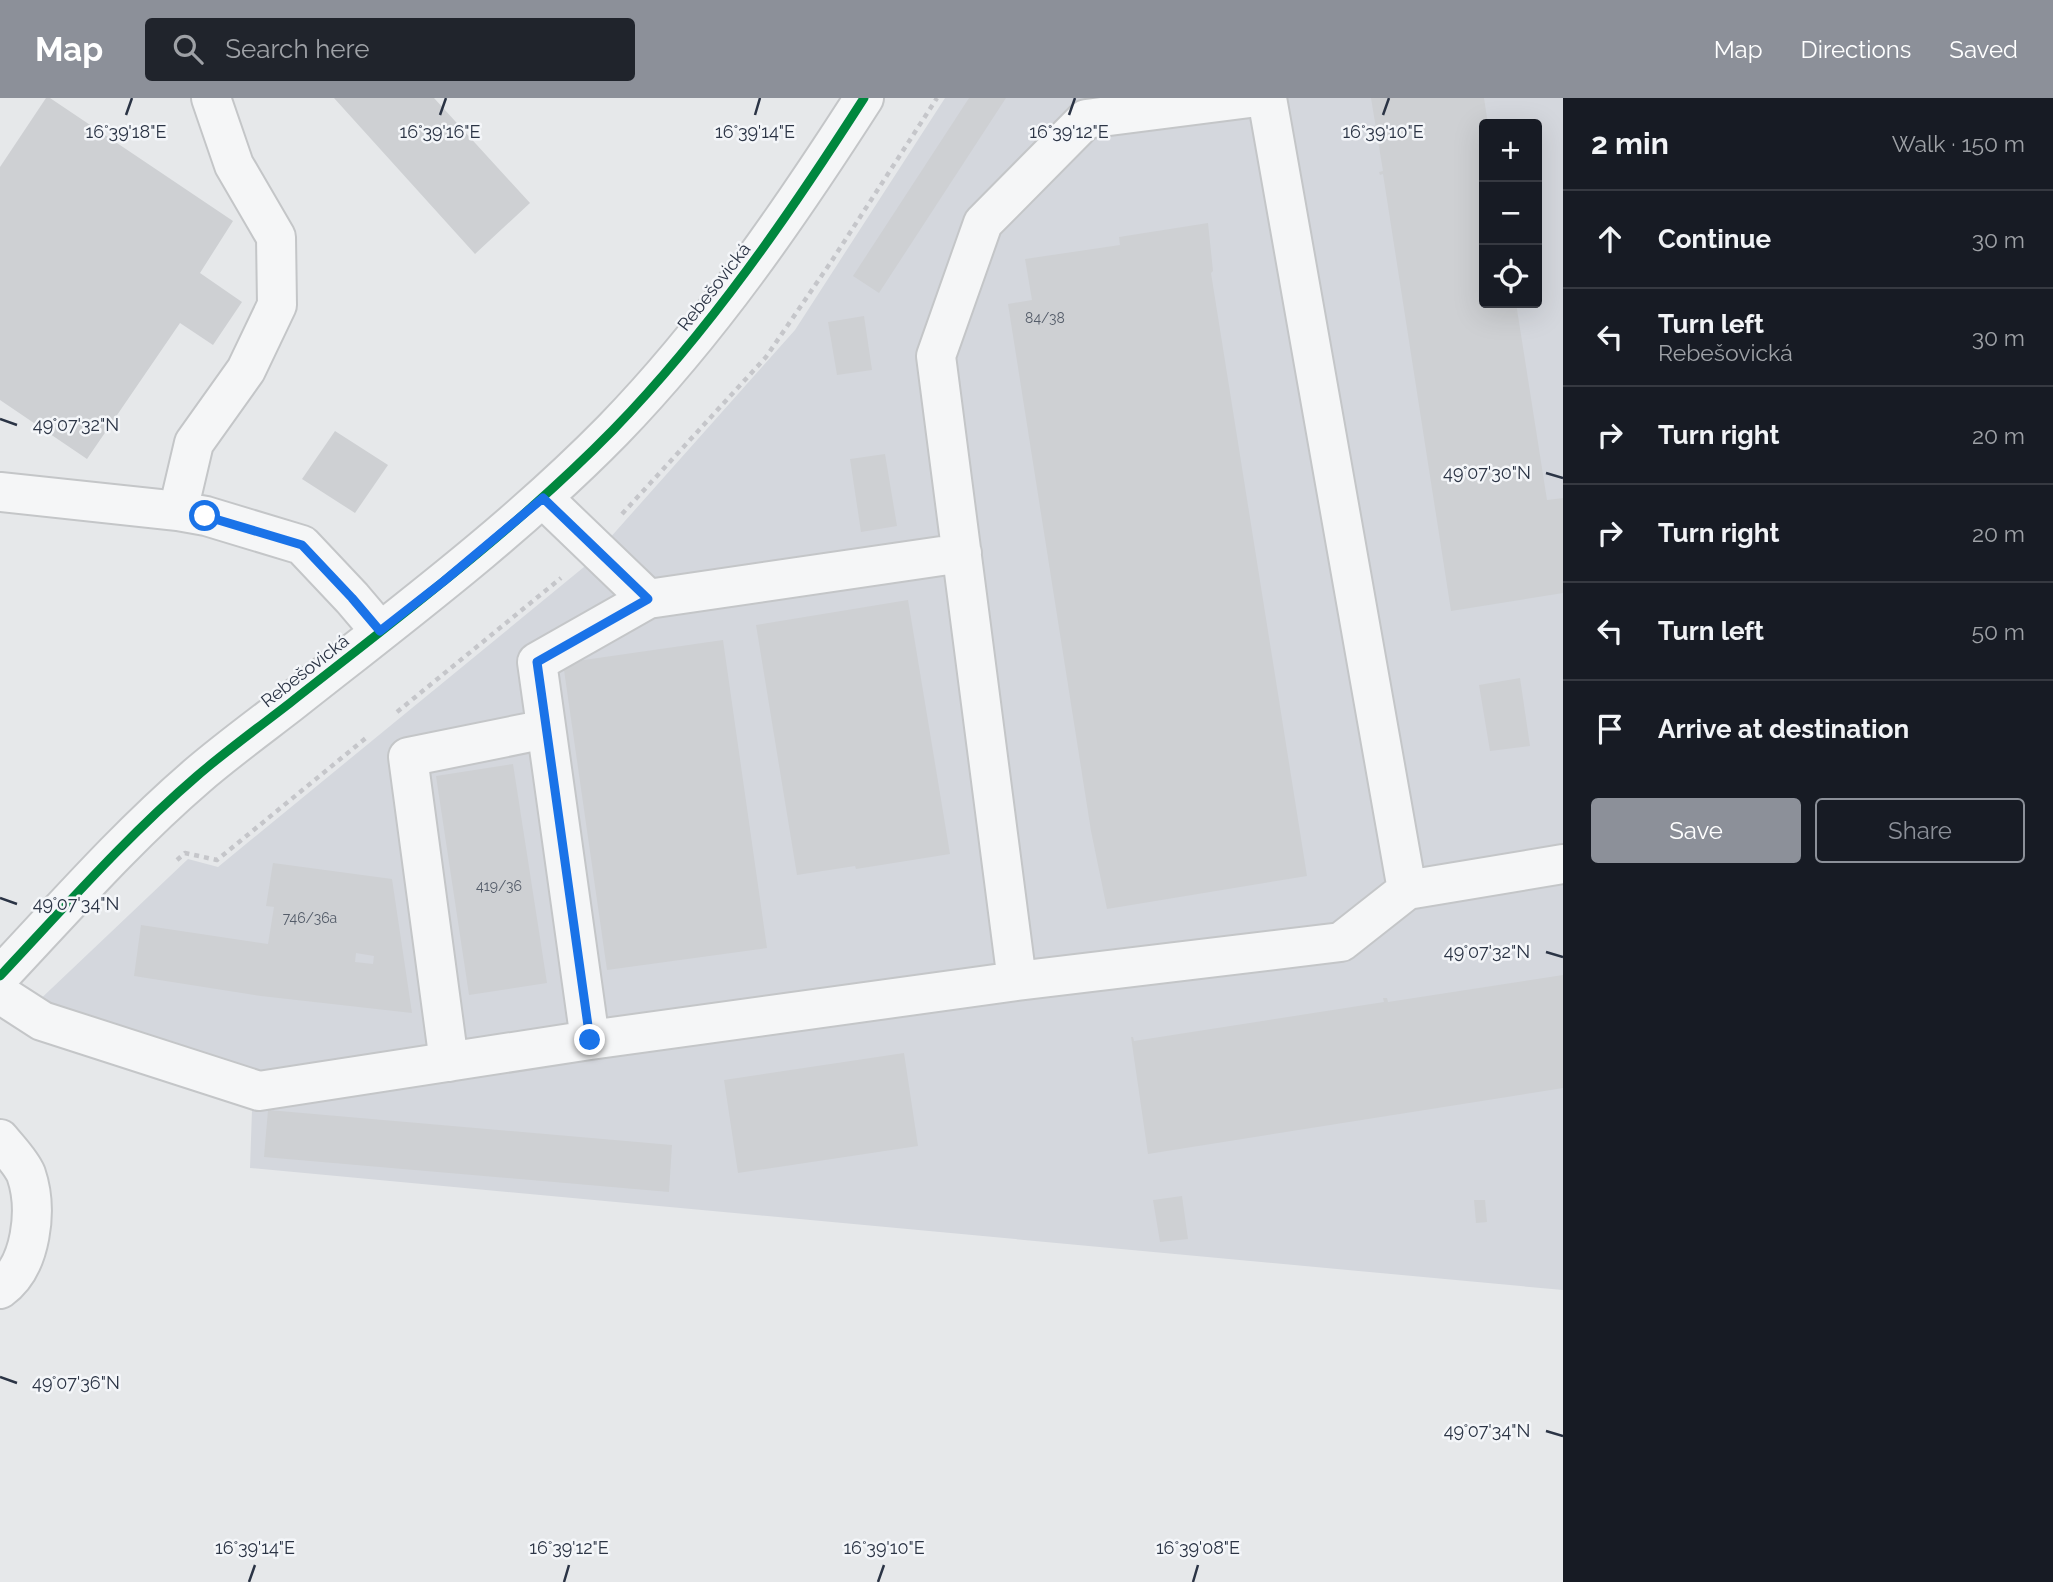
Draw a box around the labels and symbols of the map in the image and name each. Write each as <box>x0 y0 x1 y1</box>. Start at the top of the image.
text: 16°39'18"E <box>86 121 167 142</box>
text: 16°39'16"E <box>399 121 481 142</box>
text: 16°39'14"E <box>715 121 795 142</box>
text: 16°39'12"E <box>1029 121 1109 142</box>
text: 16°39'10"E <box>1342 121 1424 142</box>
street label: Rebešovická <box>673 239 754 335</box>
house number: 84/38 <box>1025 310 1065 326</box>
text: 49°07'32"N <box>33 414 119 435</box>
text: 49°07'30"N <box>1443 462 1531 483</box>
route start <box>189 500 220 531</box>
street label: Rebešovická <box>257 630 353 711</box>
house number: 419/36 <box>476 878 522 894</box>
text: 49°07'34"N <box>33 893 119 914</box>
house number: 746/36a <box>283 910 337 926</box>
text: 49°07'32"N <box>1444 941 1530 962</box>
route end <box>574 1024 605 1055</box>
text: 49°07'36"N <box>32 1372 120 1393</box>
text: 49°07'34"N <box>1444 1420 1530 1441</box>
text: 16°39'14"E <box>215 1537 295 1558</box>
text: 16°39'12"E <box>529 1537 609 1558</box>
text: 16°39'10"E <box>843 1537 925 1558</box>
text: 16°39'08"E <box>1156 1537 1240 1558</box>

